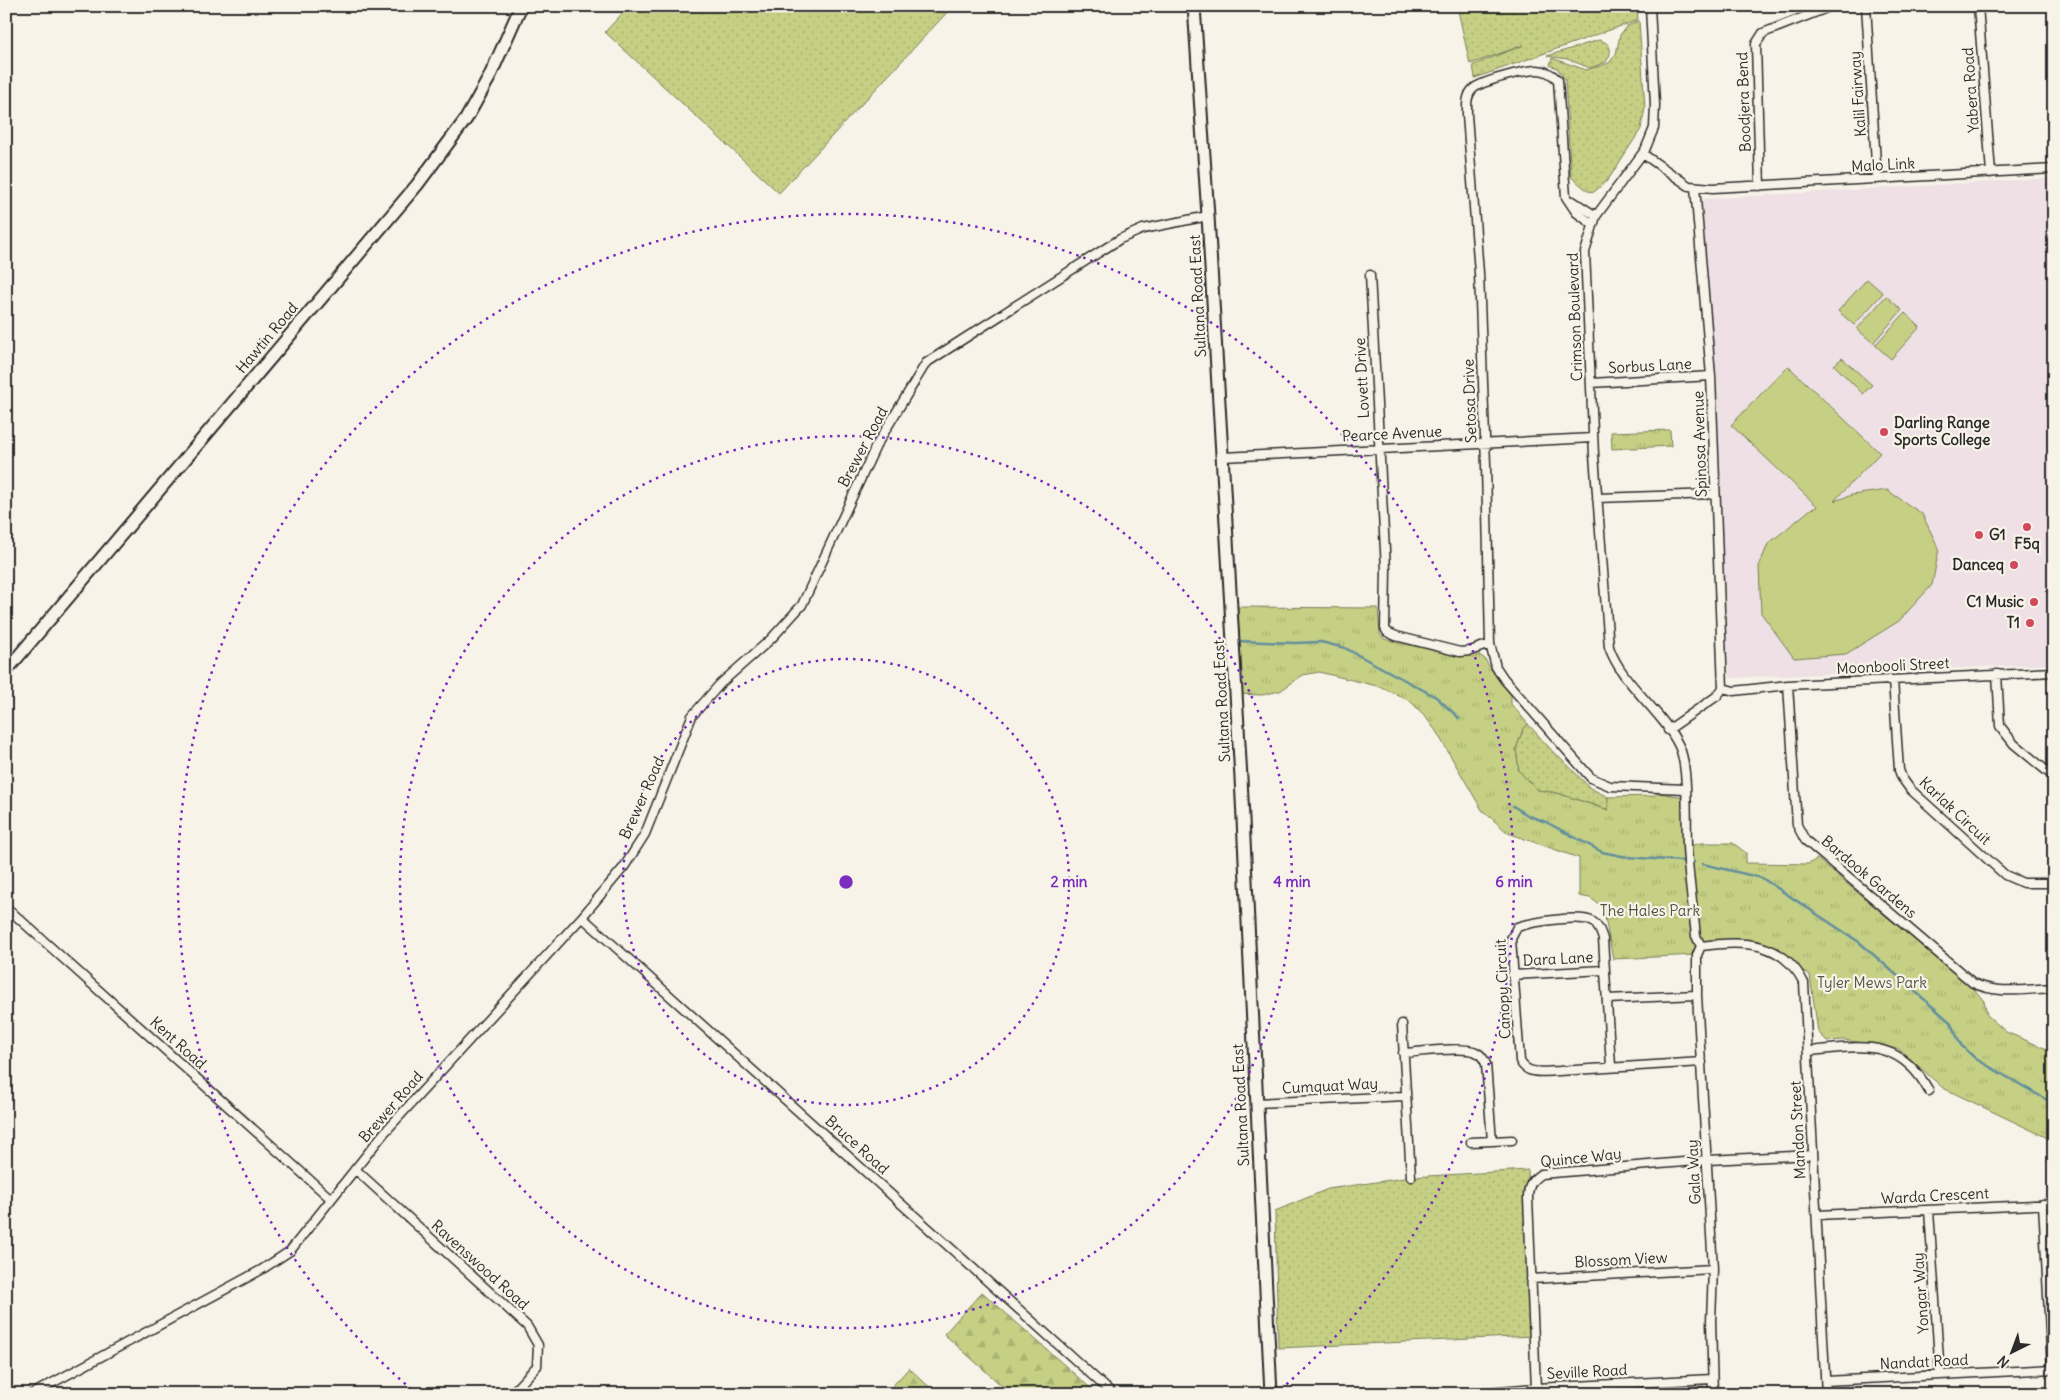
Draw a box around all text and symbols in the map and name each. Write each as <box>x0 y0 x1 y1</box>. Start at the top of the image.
street label: Yabera Road <box>1958 47 1983 133</box>
street label: Kalil Fairway <box>1845 50 1870 138</box>
street label: Boodjera Bend <box>1732 51 1755 153</box>
street label: Malo Link <box>1851 153 1916 176</box>
street label: Sultana Road East <box>1185 234 1210 358</box>
street label: Crimson Boulevard <box>1563 252 1586 382</box>
street label: Hawtin Road <box>231 298 302 377</box>
street label: Lovett Drive <box>1350 337 1373 419</box>
street label: Sorbus Lane <box>1608 354 1692 377</box>
street label: Setosa Drive <box>1459 359 1480 444</box>
street label: Spinosa Avenue <box>1688 390 1711 498</box>
street label: Brewer Road <box>833 403 892 490</box>
place label: Darling Range Sports College <box>1894 413 1990 450</box>
street label: Pearce Avenue <box>1341 421 1443 446</box>
marker: Darling Range Sports College <box>1878 426 1890 438</box>
marker: F5q <box>2021 521 2033 533</box>
place label: G1 <box>1989 525 2006 544</box>
marker: G1 <box>1973 529 1985 541</box>
place label: F5q <box>2014 534 2040 554</box>
place label: Danceq <box>1952 555 2004 575</box>
marker: Danceq <box>2008 559 2020 571</box>
place label: C1 Music <box>1966 592 2024 611</box>
marker: C1 Music <box>2028 596 2040 608</box>
place label: T1 <box>2007 613 2020 632</box>
marker: T1 <box>2024 617 2036 629</box>
street label: Sultana Road East <box>1209 639 1234 763</box>
street label: Moonbooli Street <box>1836 653 1950 678</box>
street label: Brewer Road <box>615 753 668 842</box>
street label: Karlak Circuit <box>1916 773 1995 849</box>
street label: Bardook Gardens <box>1818 831 1921 922</box>
text: 2 min <box>1051 872 1088 891</box>
text: 4 min <box>1273 872 1311 891</box>
text: 6 min <box>1495 872 1533 891</box>
centre of rings <box>837 873 855 891</box>
park label: The Hales Park <box>1600 901 1701 920</box>
street label: Canopy Circuit <box>1490 939 1515 1040</box>
street label: Dara Lane <box>1522 947 1594 970</box>
park label: Tyler Mews Park <box>1817 973 1927 992</box>
street label: Kent Road <box>146 1012 211 1073</box>
street label: Sultana Road East <box>1228 1043 1253 1167</box>
street label: Brewer Road <box>354 1067 427 1146</box>
street label: Cumquat Way <box>1282 1074 1378 1097</box>
street label: Mandon Street <box>1785 1080 1810 1180</box>
street label: Bruce Road <box>822 1111 893 1178</box>
street label: Gala Way <box>1682 1139 1705 1205</box>
street label: Quince Way <box>1540 1144 1622 1171</box>
street label: Warda Crescent <box>1881 1183 1989 1208</box>
street label: Ravenswood Road <box>427 1216 533 1314</box>
street label: Blossom View <box>1574 1248 1668 1271</box>
street label: Yongar Way <box>1908 1252 1933 1334</box>
north arrow <box>1988 1328 2038 1378</box>
street label: Nandat Road <box>1879 1350 1969 1373</box>
text: N <box>1994 1352 2013 1372</box>
street label: Seville Road <box>1546 1360 1628 1383</box>

